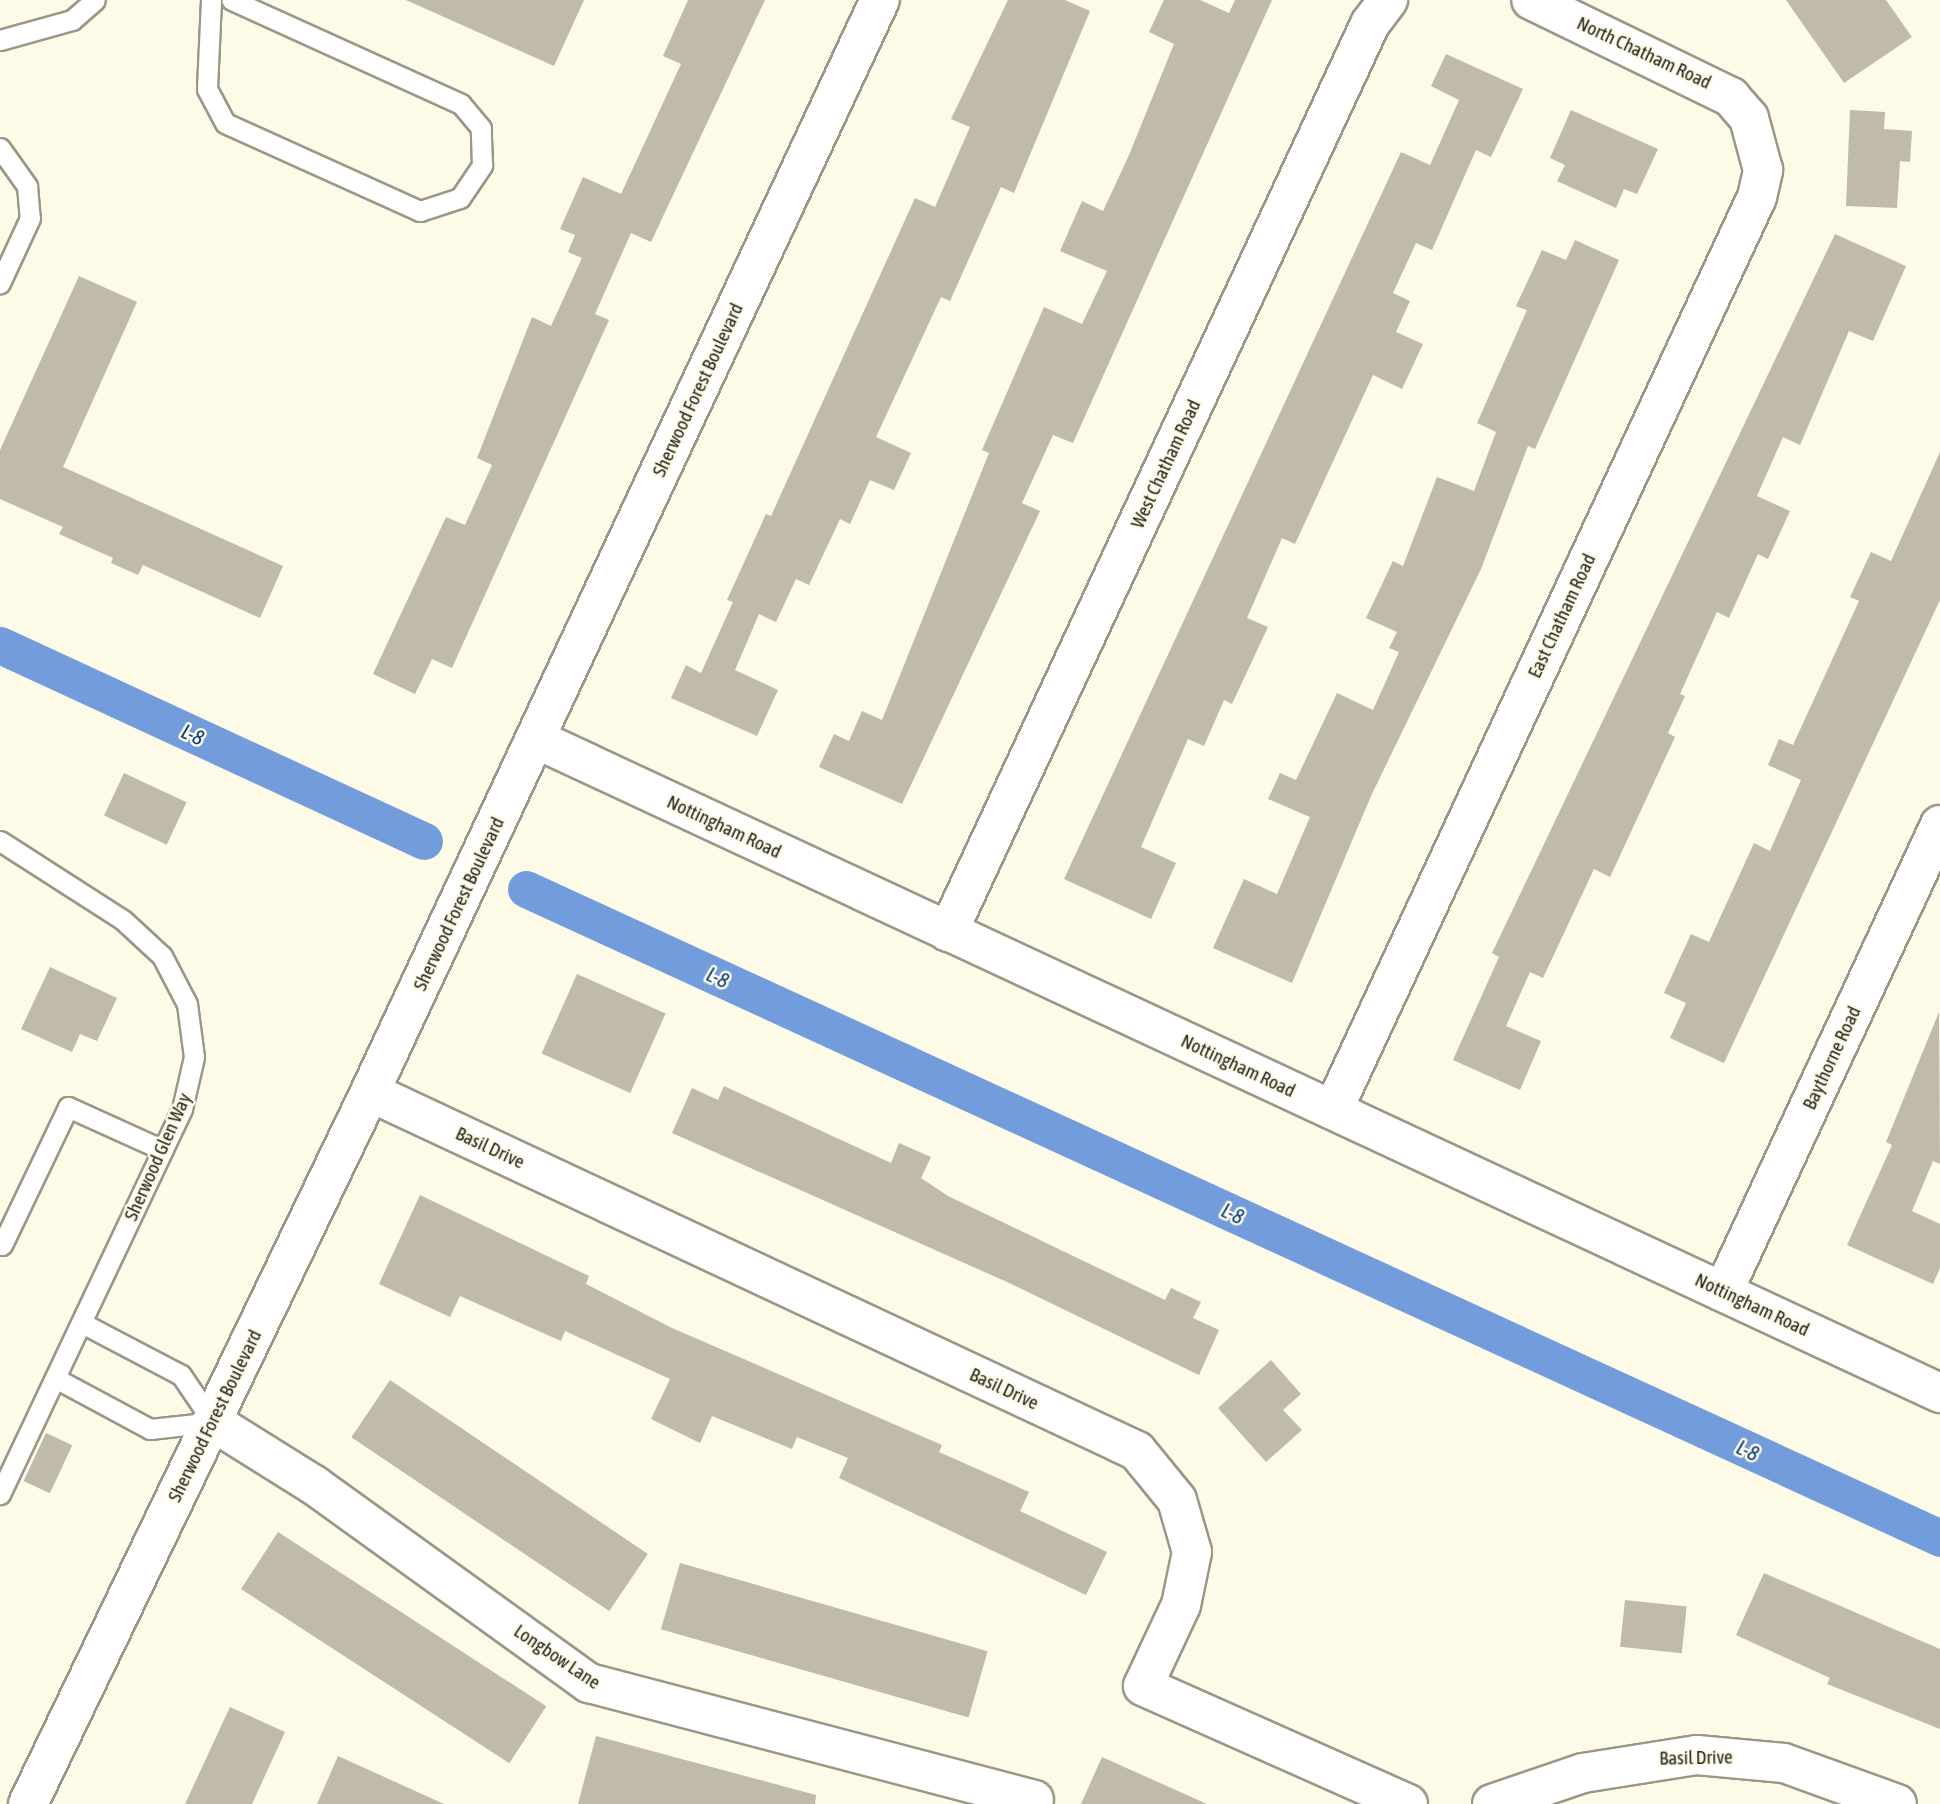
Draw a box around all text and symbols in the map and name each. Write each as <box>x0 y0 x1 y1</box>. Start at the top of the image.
street label: North Chatham Road <box>1573 12 1715 94</box>
street label: Sherwood Forest Boulevard <box>648 300 748 480</box>
street label: West Chatham Road <box>1126 396 1206 532</box>
street label: East Chatham Road <box>1523 550 1601 682</box>
water label: L-8 <box>178 718 208 750</box>
street label: Nottingham Road <box>663 791 785 863</box>
street label: Sherwood Forest Boulevard <box>409 814 509 994</box>
water label: L-8 <box>703 961 733 993</box>
street label: Baythorne Road <box>1798 1003 1866 1113</box>
street label: Nottingham Road <box>1177 1030 1299 1102</box>
street label: Sherwood Glen Way <box>120 1090 196 1224</box>
street label: Basil Drive <box>452 1122 528 1174</box>
water label: L-8 <box>1218 1197 1248 1229</box>
street label: Nottingham Road <box>1691 1269 1813 1341</box>
street label: Sherwood Forest Boulevard <box>163 1326 267 1506</box>
street label: Basil Drive <box>966 1363 1042 1415</box>
water label: L-8 <box>1733 1434 1763 1466</box>
street label: Longbow Lane <box>509 1620 605 1694</box>
street label: Basil Drive <box>1659 1746 1733 1770</box>

